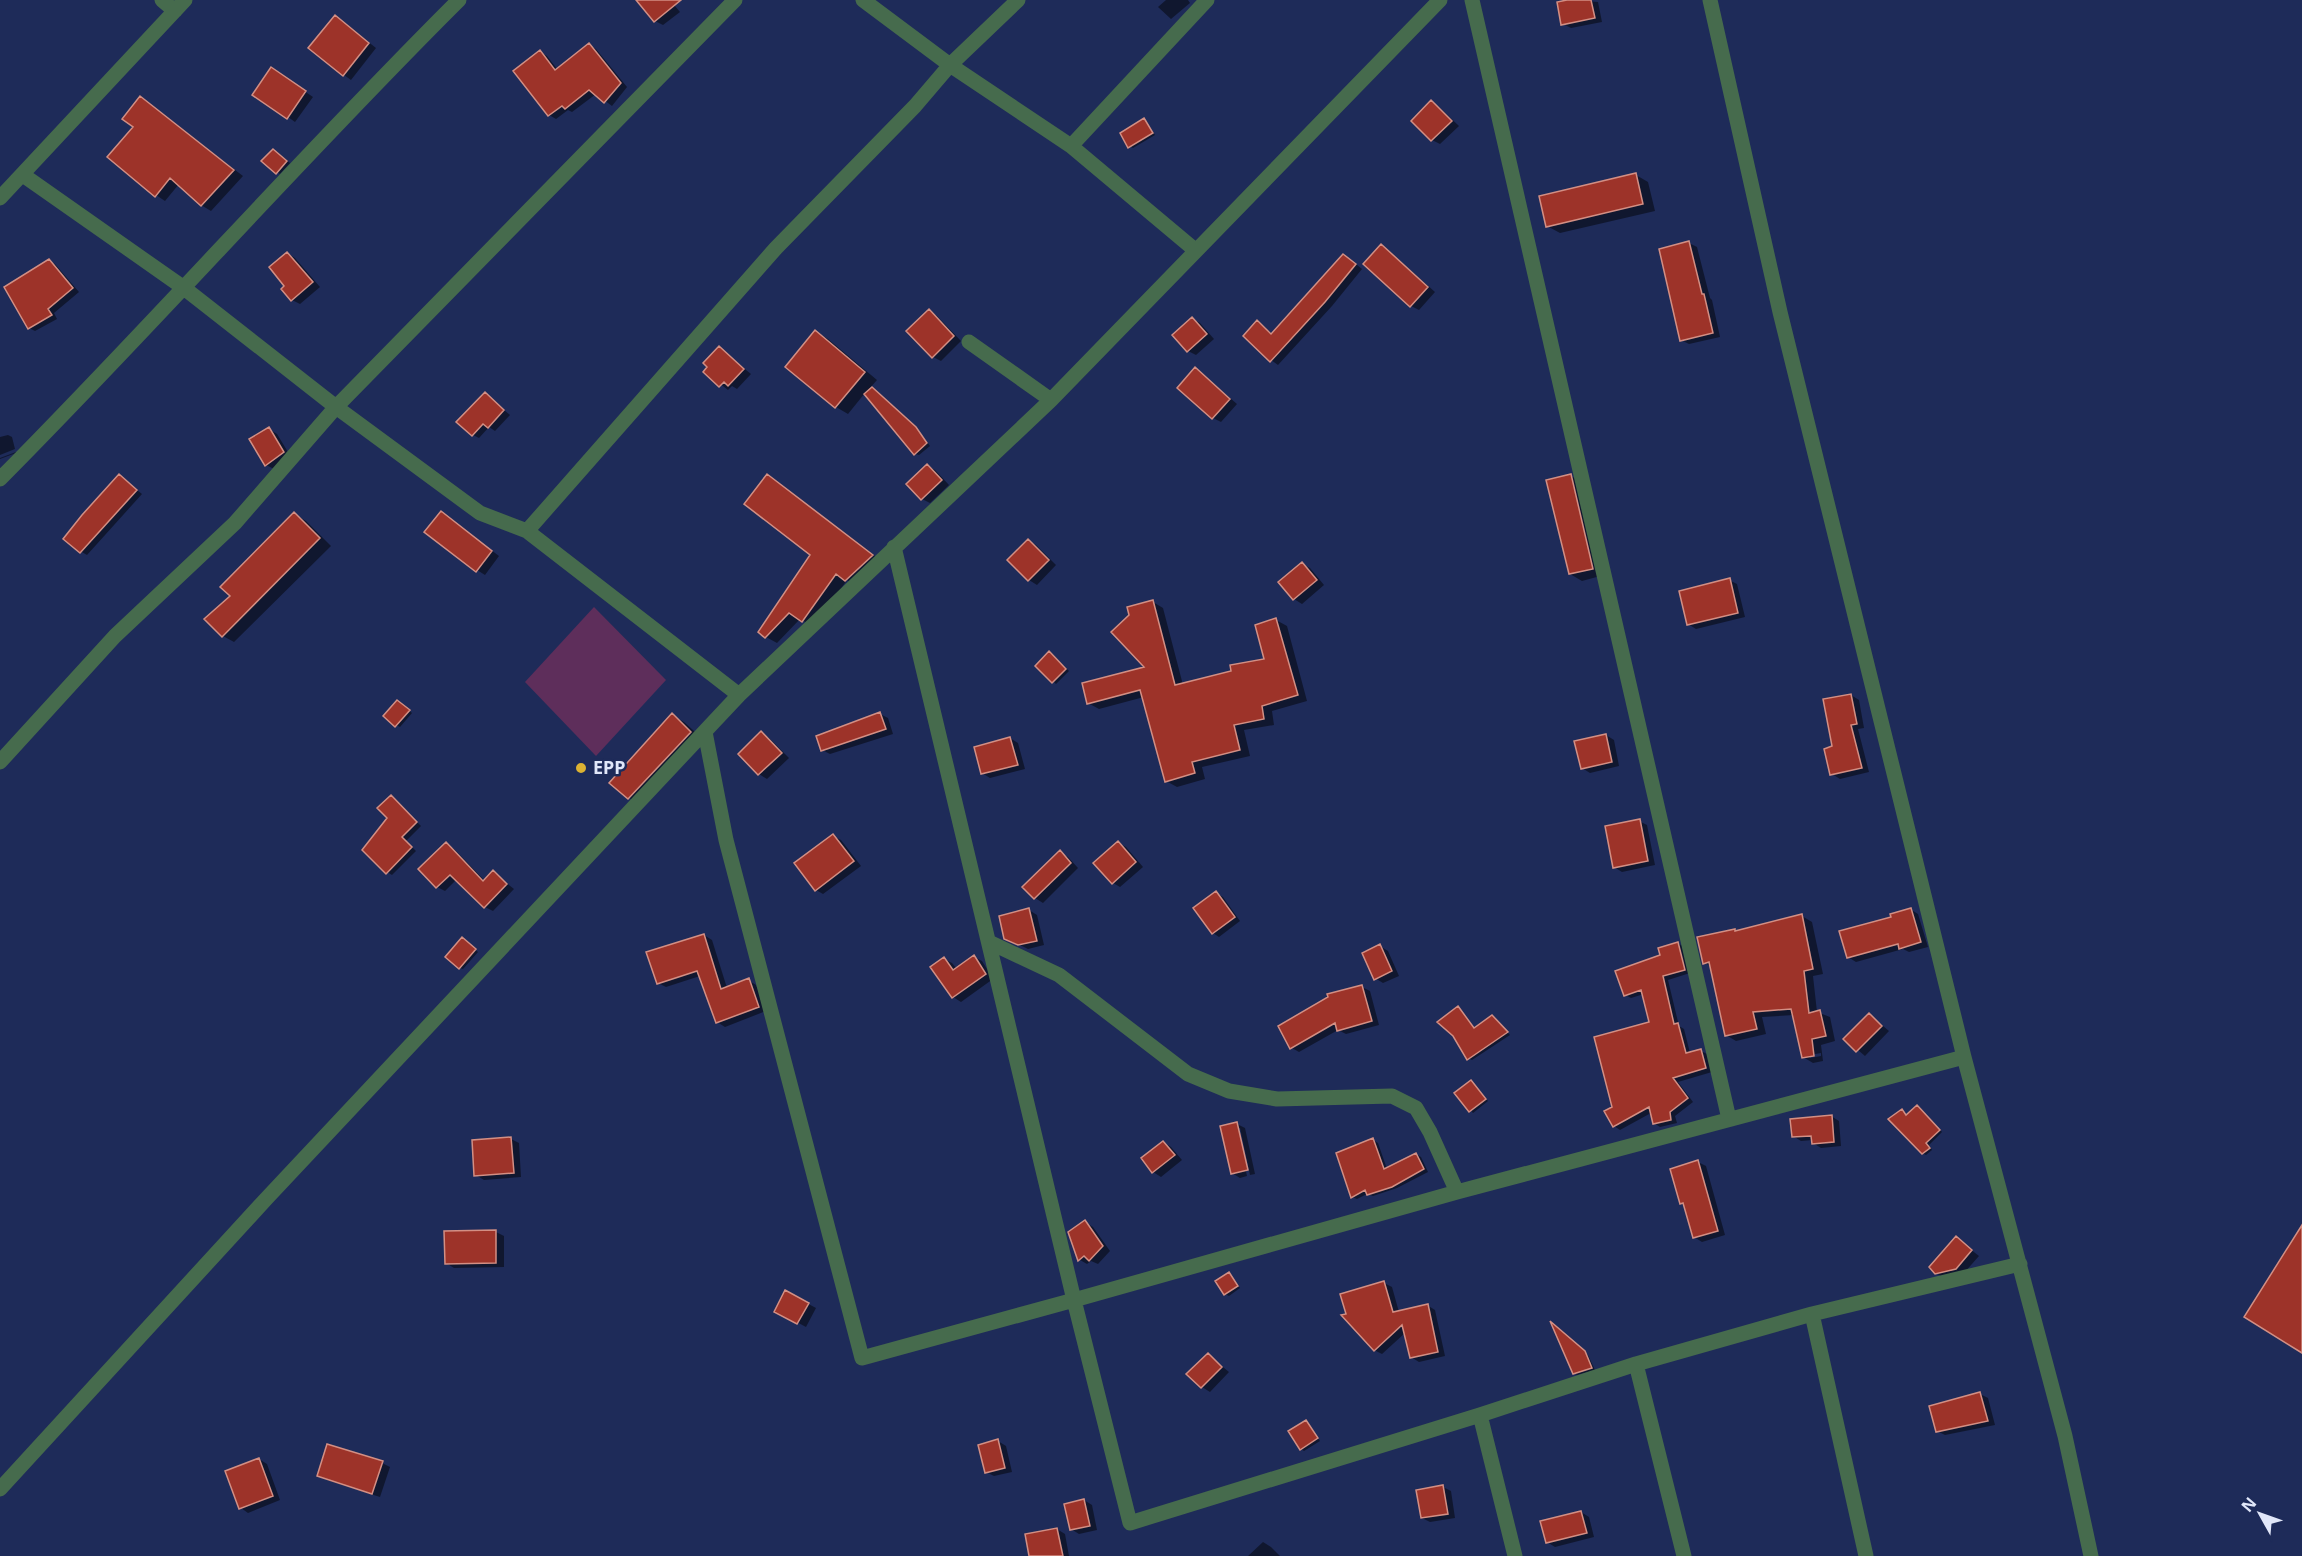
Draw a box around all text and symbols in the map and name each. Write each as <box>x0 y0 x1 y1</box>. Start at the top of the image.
place label: EPP <box>593 755 625 779</box>
marker: EPP <box>574 761 588 775</box>
north arrow <box>2230 1484 2290 1544</box>
text: N <box>2236 1492 2261 1516</box>

